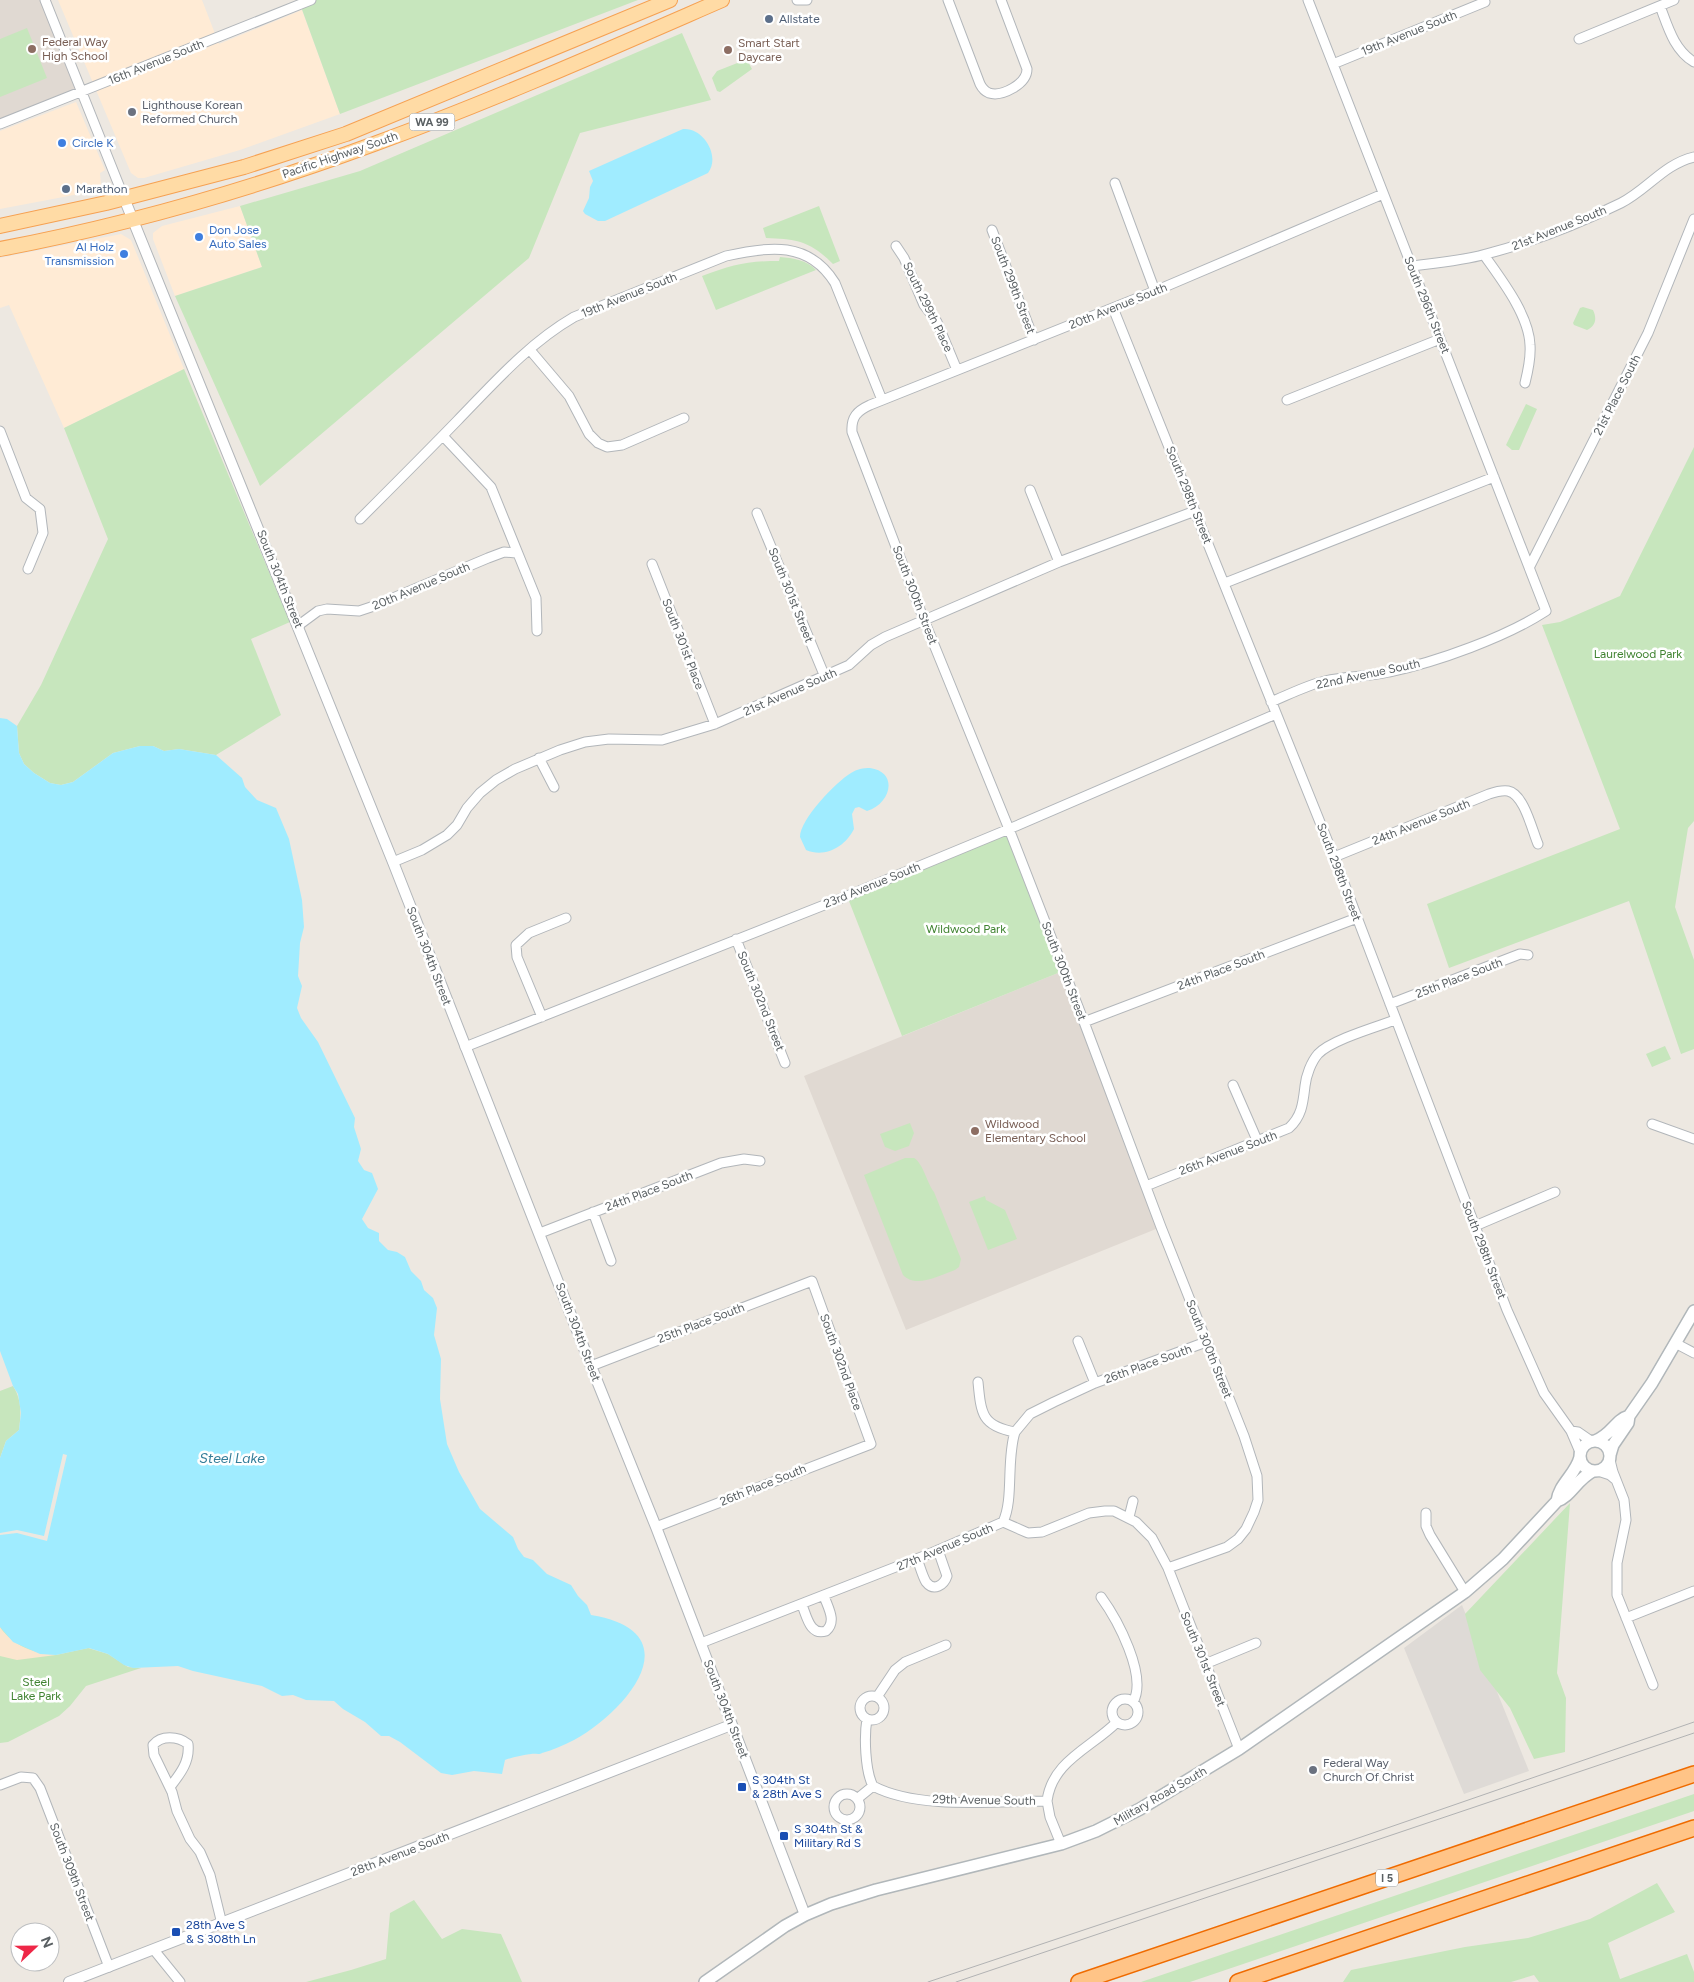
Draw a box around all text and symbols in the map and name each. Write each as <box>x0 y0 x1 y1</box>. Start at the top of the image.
street label: 19th Avenue South <box>1359 7 1459 59</box>
place label: Allstate <box>779 12 820 26</box>
marker: Allstate <box>763 13 775 25</box>
place label: Federal Way High School <box>42 35 108 63</box>
street label: 16th Avenue South <box>106 36 206 88</box>
place label: Smart Start Daycare <box>738 36 800 64</box>
marker: Federal Way High School <box>26 43 38 55</box>
marker: Smart Start Daycare <box>722 44 734 56</box>
place label: Lighthouse Korean Reformed Church <box>142 98 243 126</box>
marker: Lighthouse Korean Reformed Church <box>126 106 138 118</box>
road number: WA 99 <box>410 114 454 130</box>
street label: Pacific Highway South <box>280 129 400 181</box>
place label: Circle K <box>72 136 114 150</box>
marker: Circle K <box>56 137 68 149</box>
place label: Marathon <box>76 182 128 196</box>
marker: Marathon <box>60 183 72 195</box>
street label: 21st Avenue South <box>1510 203 1609 253</box>
place label: Don Jose Auto Sales <box>209 223 267 251</box>
marker: Don Jose Auto Sales <box>193 231 205 243</box>
street label: South 299th Street <box>988 234 1038 336</box>
place label: Al Holz Transmission <box>45 240 114 268</box>
marker: Al Holz Transmission <box>118 248 130 260</box>
street label: South 296th Street <box>1401 254 1453 356</box>
street label: South 299th Place <box>900 260 956 355</box>
street label: 19th Avenue South <box>579 269 679 321</box>
street label: 20th Avenue South <box>1067 280 1169 332</box>
street label: 21st Place South <box>1591 352 1644 438</box>
street label: South 298th Street <box>1163 444 1215 546</box>
street label: South 304th Street <box>254 528 306 631</box>
street label: South 300th Street <box>890 544 941 647</box>
street label: South 301st Street <box>766 546 817 645</box>
street label: 20th Avenue South <box>370 559 472 613</box>
street label: South 301st Place <box>659 597 707 692</box>
park label: Laurelwood Park <box>1594 647 1682 661</box>
street label: 22nd Avenue South <box>1315 656 1422 692</box>
street label: 21st Avenue South <box>741 665 839 719</box>
street label: 24th Avenue South <box>1370 796 1472 848</box>
street label: South 298th Street <box>1314 821 1364 923</box>
street label: 23rd Avenue South <box>822 859 923 911</box>
street label: South 304th Street <box>404 905 454 1008</box>
street label: South 300th Street <box>1039 920 1090 1023</box>
park label: Wildwood Park <box>926 922 1006 936</box>
street label: 24th Place South <box>1175 947 1267 993</box>
street label: South 302nd Street <box>735 949 788 1053</box>
street label: 25th Place South <box>1414 955 1505 1001</box>
place label: Wildwood Elementary School <box>985 1117 1086 1145</box>
marker: Wildwood Elementary School <box>969 1125 981 1137</box>
street label: 26th Avenue South <box>1177 1128 1279 1178</box>
street label: 24th Place South <box>603 1168 695 1214</box>
street label: South 298th Street <box>1459 1199 1509 1301</box>
street label: South 304th Street <box>553 1281 603 1384</box>
street label: South 300th Street <box>1183 1298 1235 1401</box>
street label: 25th Place South <box>656 1300 747 1346</box>
street label: South 302nd Place <box>817 1312 865 1413</box>
street label: 26th Place South <box>1103 1342 1194 1386</box>
water label: Steel Lake <box>199 1450 265 1467</box>
street label: 26th Place South <box>718 1461 808 1509</box>
street label: 27th Avenue South <box>895 1520 995 1574</box>
street label: South 301st Street <box>1178 1610 1229 1709</box>
street label: South 304th Street <box>701 1658 751 1761</box>
park label: Steel Lake Park <box>11 1675 61 1703</box>
place label: Federal Way Church Of Christ <box>1323 1756 1415 1784</box>
street label: Military Road South <box>1111 1763 1209 1828</box>
marker: Federal Way Church Of Christ <box>1307 1764 1319 1776</box>
place label: S 304th St & 28th Ave S <box>752 1773 822 1801</box>
marker: S 304th St & 28th Ave S <box>736 1781 748 1793</box>
street label: 29th Avenue South <box>932 1792 1036 1808</box>
street label: South 309th Street <box>47 1821 97 1924</box>
place label: S 304th St & Military Rd S <box>794 1822 863 1850</box>
street label: 28th Avenue South <box>349 1829 451 1879</box>
marker: S 304th St & Military Rd S <box>778 1830 790 1842</box>
road number: I 5 <box>1376 1870 1398 1886</box>
place label: 28th Ave S & S 308th Ln <box>186 1918 256 1946</box>
north arrow <box>10 1922 60 1972</box>
marker: 28th Ave S & S 308th Ln <box>170 1926 182 1938</box>
text: N <box>37 1934 56 1951</box>

